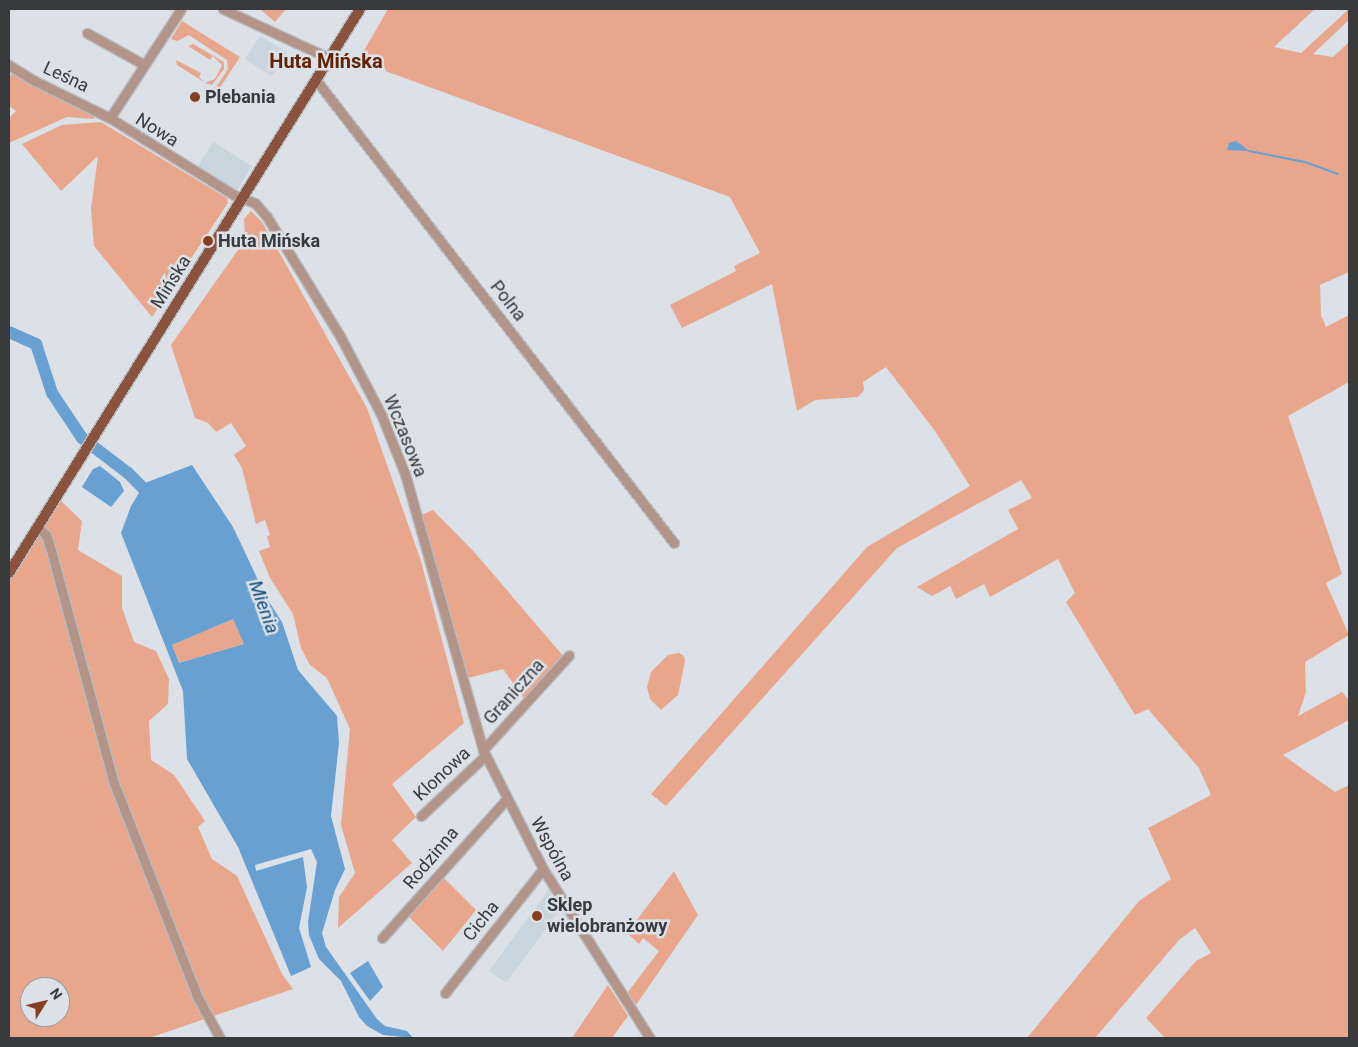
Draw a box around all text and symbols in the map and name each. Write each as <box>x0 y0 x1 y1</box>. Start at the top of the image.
district label: Huta Mińska <box>269 49 383 73</box>
street label: Leśna <box>40 57 92 97</box>
place label: Plebania <box>205 86 275 108</box>
marker: Plebania <box>189 91 201 103</box>
street label: Nowa <box>132 109 182 151</box>
place label: Huta Mińska <box>218 230 320 252</box>
marker: Huta Mińska <box>202 235 214 247</box>
street label: Mińska <box>146 252 196 312</box>
street label: Polna <box>485 276 531 326</box>
street label: Wczasowa <box>379 392 431 480</box>
water label: Mienia <box>244 577 284 637</box>
street label: Graniczna <box>479 655 549 729</box>
street label: Klonowa <box>409 742 475 806</box>
street label: Wspólna <box>526 813 578 885</box>
street label: Rodzinna <box>399 823 463 893</box>
place label: Sklep wielobranżowy <box>547 895 667 938</box>
street label: Cicha <box>458 897 504 945</box>
marker: Sklep wielobranżowy <box>531 910 543 922</box>
north arrow <box>20 977 70 1027</box>
text: N <box>47 985 66 1002</box>

